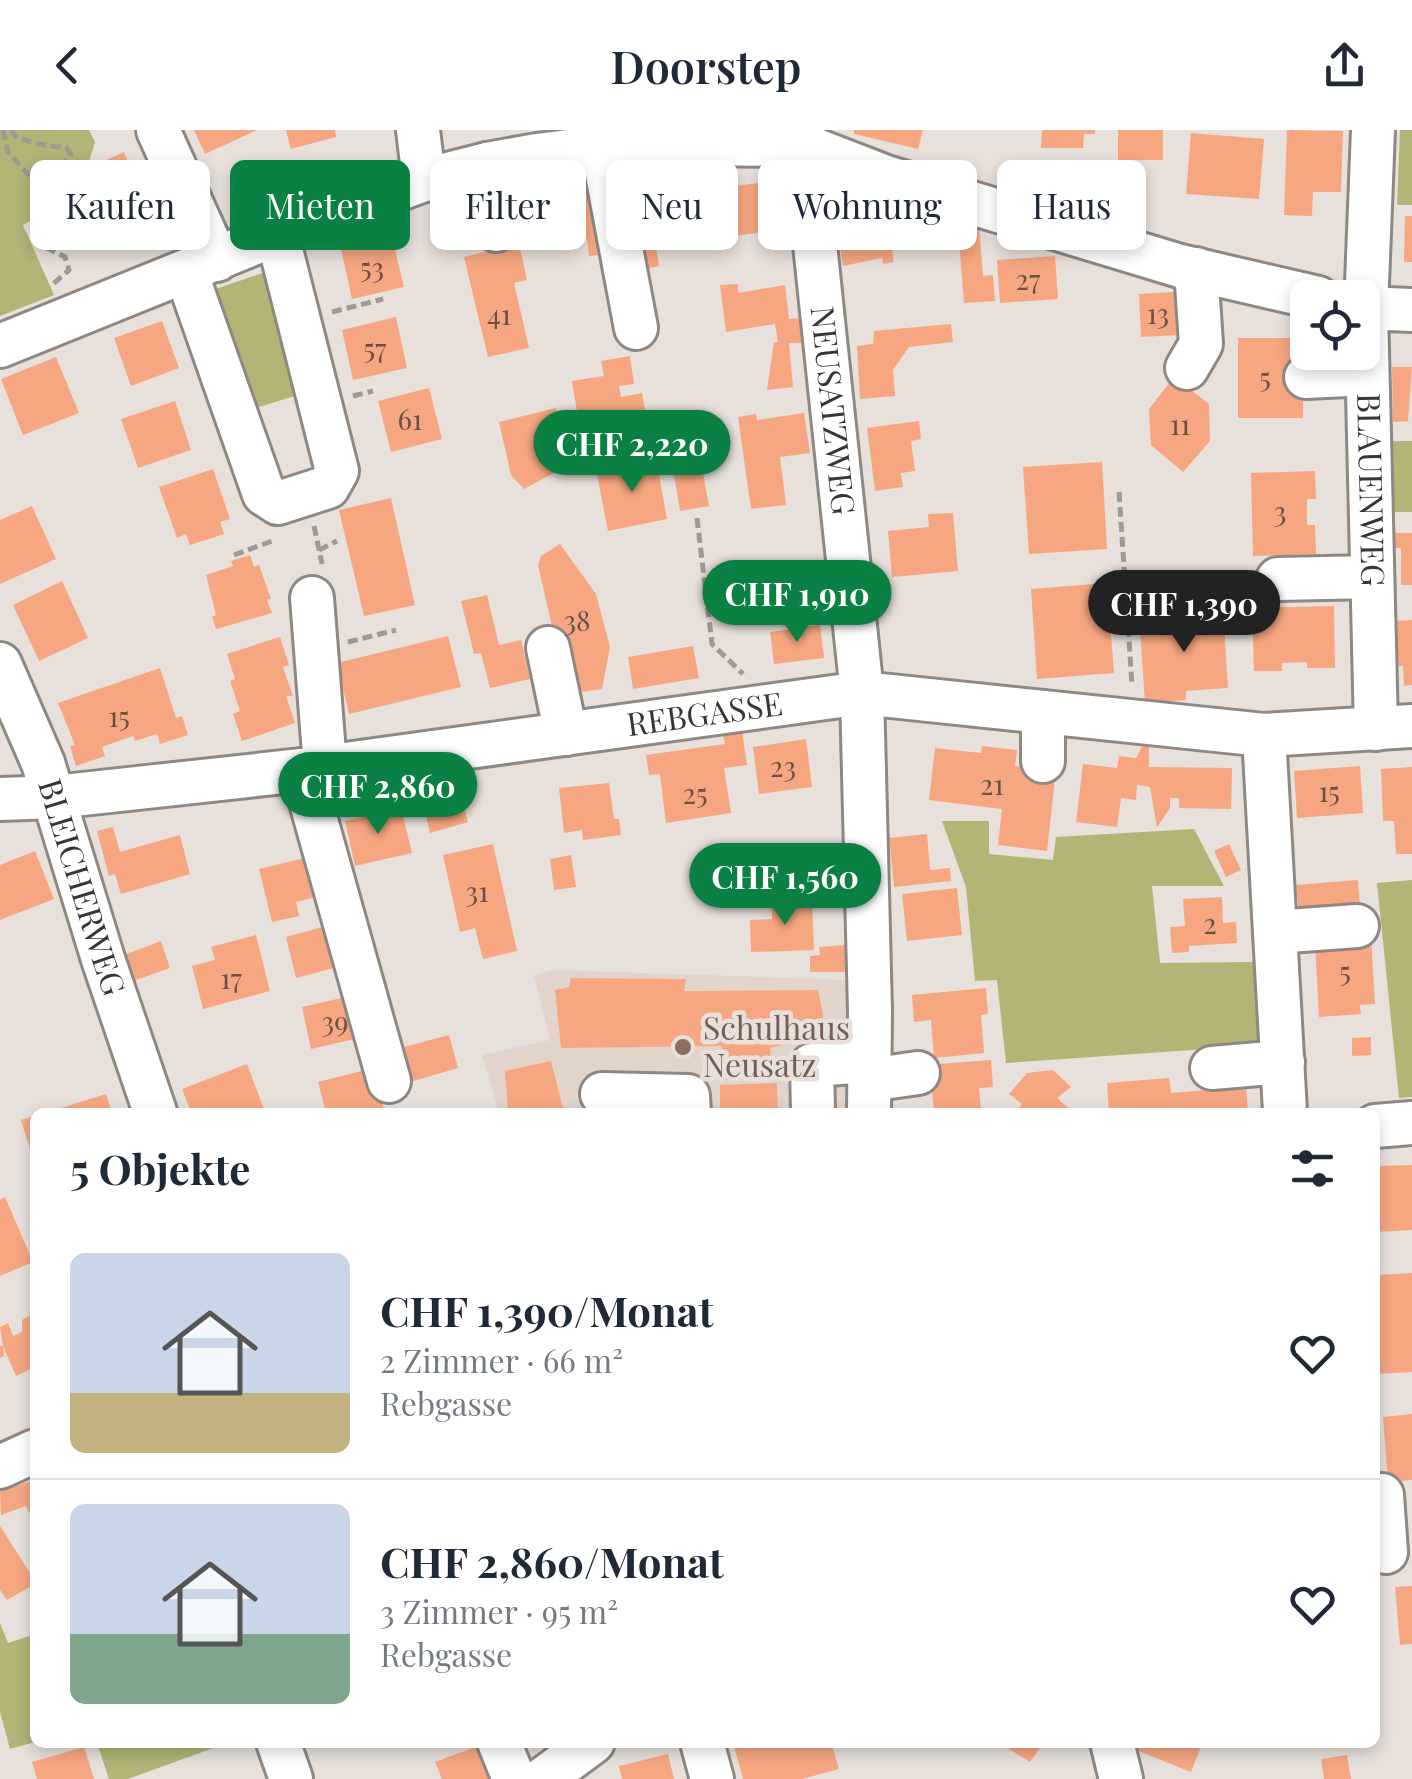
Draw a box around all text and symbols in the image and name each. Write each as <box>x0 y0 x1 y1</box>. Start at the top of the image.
text: Doorstep <box>611 35 801 95</box>
icon: back <box>40 38 95 93</box>
icon: share <box>1317 38 1372 93</box>
chip: Kaufen <box>30 160 210 250</box>
chip: Mieten <box>230 160 410 250</box>
chip: Filter <box>430 160 586 250</box>
chip: Neu <box>606 160 738 250</box>
chip: Wohnung <box>758 160 977 250</box>
chip: Haus <box>997 160 1146 250</box>
house number: 53 <box>360 248 384 285</box>
house number: 27 <box>1016 260 1041 297</box>
map controls <box>1290 280 1380 370</box>
button: locate <box>1290 280 1380 370</box>
house number: 13 <box>1147 294 1169 331</box>
house number: 41 <box>487 295 511 332</box>
street label: NEUSATZWEG <box>803 304 867 517</box>
house number: 57 <box>364 329 387 366</box>
house number: 5 <box>1259 358 1271 395</box>
street label: BLAUENWEG <box>1349 392 1397 587</box>
house number: 61 <box>398 400 422 437</box>
house number: 11 <box>1170 405 1190 442</box>
pin: CHF 2,220 <box>518 410 746 495</box>
text: CHF 2,220 <box>555 421 709 464</box>
house number: 3 <box>1274 492 1286 529</box>
pin: CHF 1,910 <box>683 560 911 645</box>
pin: CHF 1,390 <box>1070 570 1298 655</box>
text: CHF 1,910 <box>724 571 870 614</box>
text: CHF 1,390 <box>1110 581 1258 624</box>
house number: 38 <box>563 601 591 638</box>
street label: REBGASSE <box>624 680 785 744</box>
house number: 15 <box>108 697 130 734</box>
house number: 23 <box>770 747 796 784</box>
pin: CHF 2,860 <box>264 752 492 837</box>
text: CHF 2,860 <box>300 763 456 806</box>
house number: 21 <box>980 765 1004 802</box>
house number: 15 <box>1318 772 1340 809</box>
street label: BLEICHERWEG <box>30 773 138 1000</box>
house number: 25 <box>682 774 708 811</box>
pin: CHF 1,560 <box>671 843 899 928</box>
text: CHF 1,560 <box>711 854 859 897</box>
house number: 31 <box>466 872 489 909</box>
house number: 2 <box>1203 904 1217 941</box>
house number: 5 <box>1339 952 1351 989</box>
house number: 17 <box>220 959 242 996</box>
house number: 39 <box>322 1002 348 1039</box>
place label: Schulhaus Neusatz <box>703 1005 850 1085</box>
marker: Schulhaus Neusatz <box>672 1036 694 1058</box>
text: 5 Objekte <box>70 1140 250 1196</box>
icon: filters <box>1285 1141 1340 1196</box>
text: CHF 1,390/Monat <box>380 1282 713 1338</box>
icon: home <box>150 1293 270 1413</box>
icon: heart <box>1285 1326 1340 1381</box>
text: 2 Zimmer · 66 m² <box>380 1338 623 1381</box>
text: Rebgasse <box>380 1381 512 1424</box>
text: CHF 2,860/Monat <box>380 1533 724 1589</box>
icon: home <box>150 1544 270 1664</box>
icon: heart <box>1285 1577 1340 1632</box>
text: 3 Zimmer · 95 m² <box>380 1589 618 1632</box>
text: Rebgasse <box>380 1632 512 1675</box>

